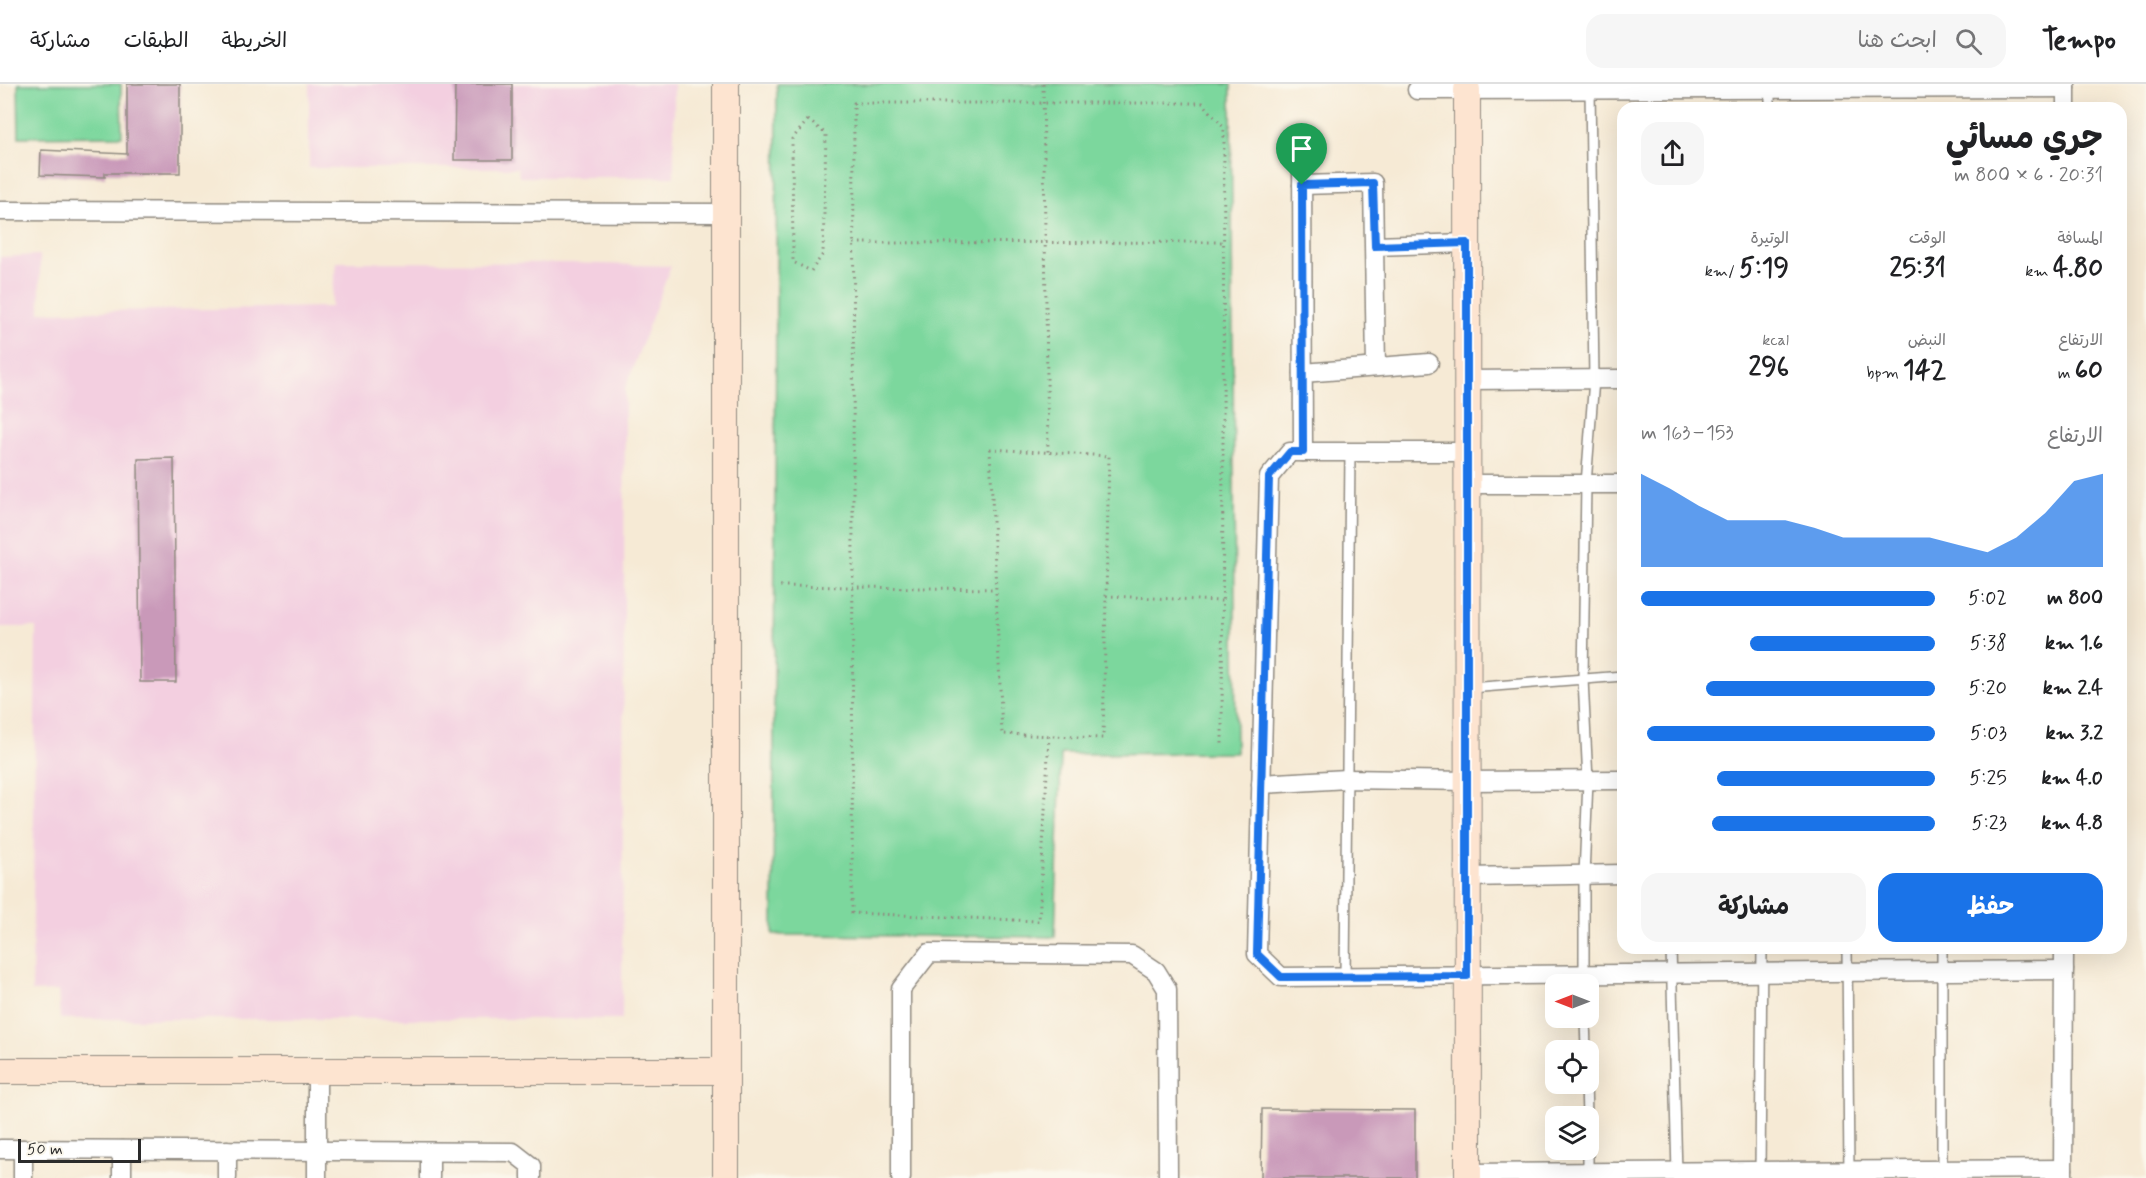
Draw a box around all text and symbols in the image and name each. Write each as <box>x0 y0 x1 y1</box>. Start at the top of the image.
search box <box>1586 14 2006 68</box>
text: Tempo <box>2042 23 2116 60</box>
icon: search <box>1952 25 1985 58</box>
text: مشاركة <box>30 27 91 55</box>
text: الطبقات <box>124 27 189 55</box>
text: الخريطة <box>222 27 287 55</box>
text: ابحث هنا <box>1857 27 1937 55</box>
text: جري مسائي <box>1946 117 2103 161</box>
button: share <box>1641 122 1704 185</box>
pin <box>1276 123 1327 185</box>
icon: arrive <box>1285 132 1318 165</box>
text: 20:31 · 6 × 800 m <box>1954 162 2103 189</box>
text: الوتيرة <box>1750 228 1789 249</box>
text: الوقت <box>1909 228 1946 249</box>
text: المسافة <box>2057 228 2103 249</box>
text: 5:19 <box>1739 252 1789 286</box>
text: 25:31 <box>1890 252 1946 286</box>
text: 4.80 <box>2053 252 2103 286</box>
text: /km <box>1705 261 1739 282</box>
text: km <box>2025 261 2053 282</box>
text: kcal <box>1762 330 1789 351</box>
text: النبض <box>1908 330 1946 351</box>
text: الارتفاع <box>2058 330 2103 351</box>
text: 296 <box>1749 351 1789 385</box>
text: 142 <box>1903 354 1946 388</box>
text: 60 <box>2075 354 2103 388</box>
text: bpm <box>1867 363 1903 384</box>
text: m <box>2058 363 2075 384</box>
text: 153–163 m <box>1641 420 1734 447</box>
text: الارتفاع <box>2047 423 2103 450</box>
text: 5:02 <box>1968 585 2007 612</box>
text: 800 m <box>2047 585 2103 612</box>
text: 5:38 <box>1970 630 2007 657</box>
text: 1.6 km <box>2045 630 2103 657</box>
text: 5:20 <box>1968 675 2007 702</box>
text: 2.4 km <box>2043 675 2103 702</box>
text: 5:03 <box>1970 720 2007 747</box>
text: 3.2 km <box>2045 720 2103 747</box>
text: 5:25 <box>1969 765 2007 792</box>
text: 4.0 km <box>2041 765 2103 792</box>
text: 5:23 <box>1971 810 2007 837</box>
text: 4.8 km <box>2041 810 2103 837</box>
button: مشاركة <box>1641 873 1866 942</box>
button: حفظ <box>1878 873 2103 942</box>
north arrow <box>1545 974 1599 1028</box>
map controls <box>1545 974 1599 1160</box>
button: locate <box>1545 1040 1599 1094</box>
button: layers <box>1545 1106 1599 1160</box>
scale bar <box>18 1136 141 1164</box>
text: 50 m <box>27 1139 63 1160</box>

